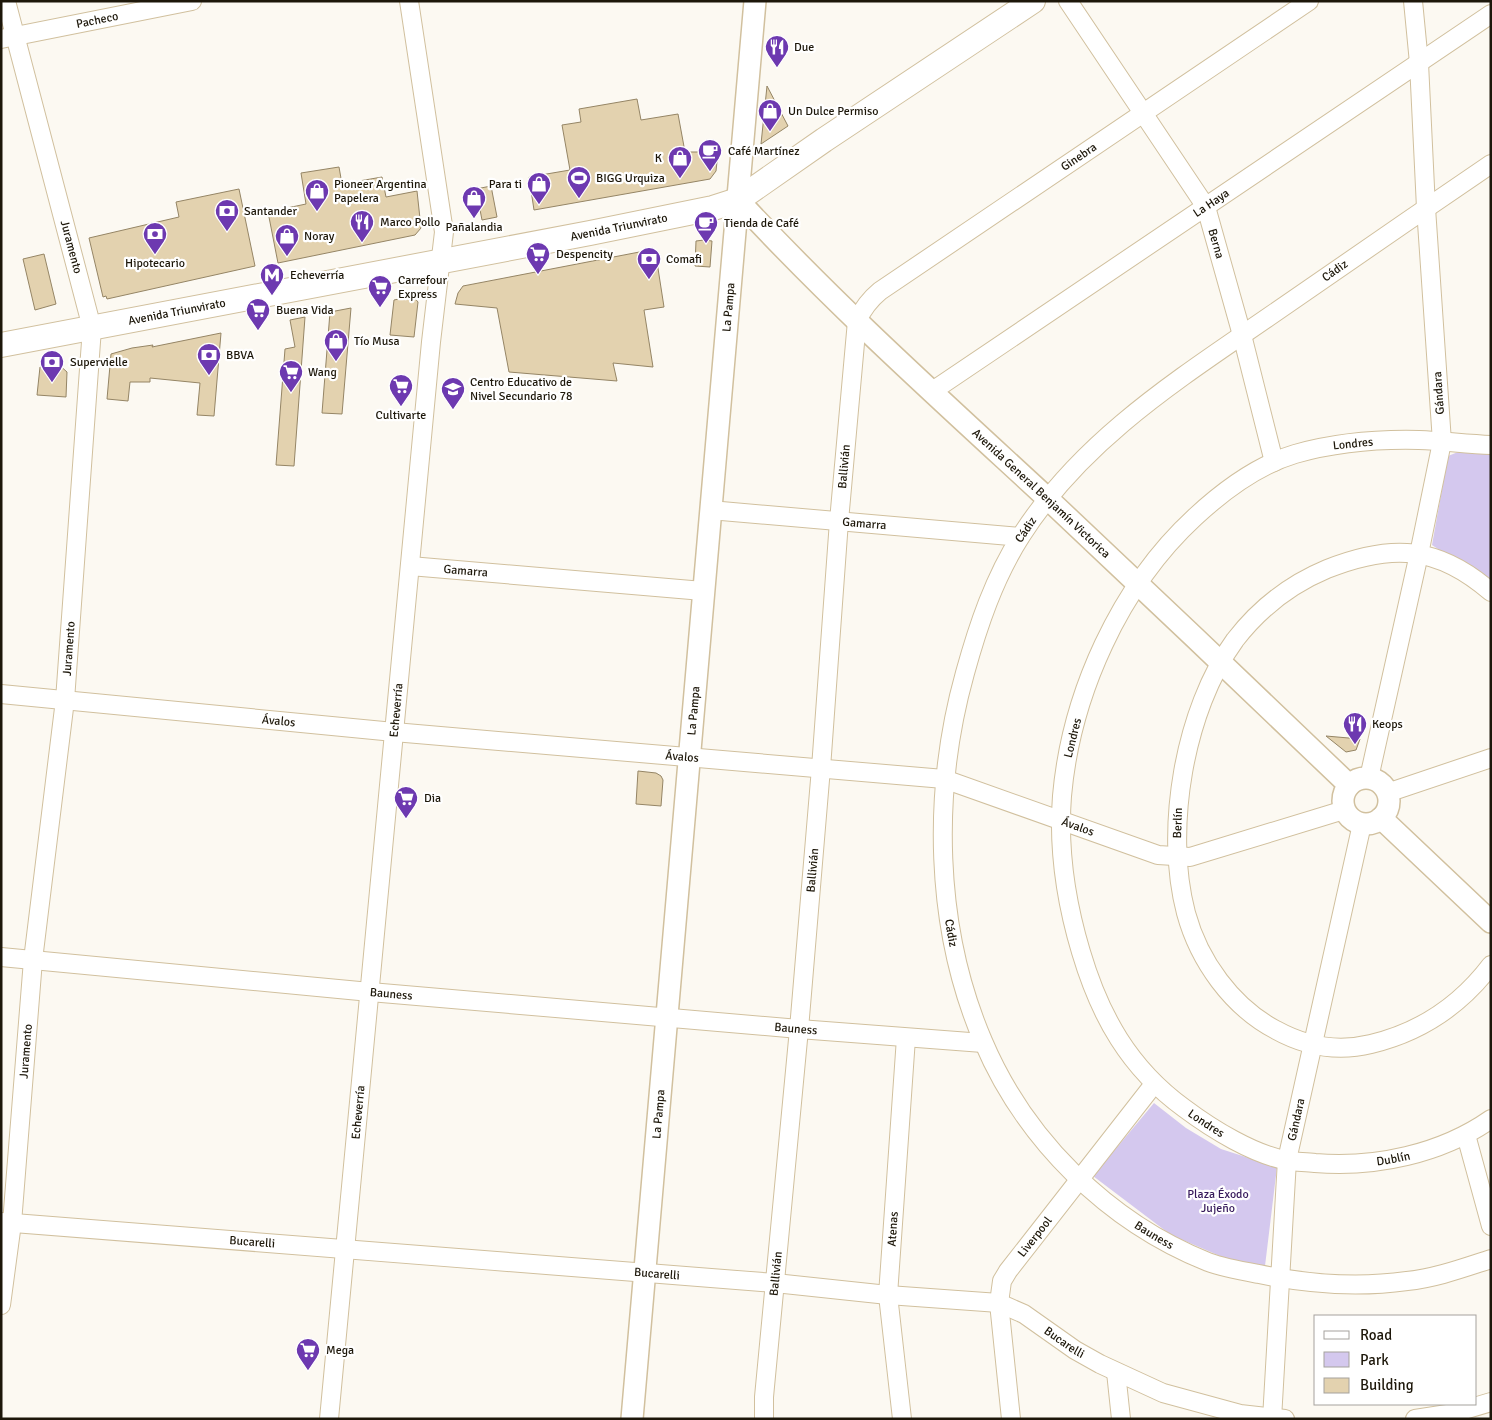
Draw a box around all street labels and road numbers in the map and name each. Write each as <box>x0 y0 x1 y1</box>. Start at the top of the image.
street label: Pacheco <box>75 8 120 31</box>
street label: Ginebra <box>1058 139 1100 174</box>
street label: La Haya <box>1190 185 1232 220</box>
street label: Avenida Triunvirato <box>569 210 669 244</box>
street label: Juramento <box>57 219 85 275</box>
street label: Berna <box>1205 227 1228 260</box>
street label: Cádiz <box>1319 257 1351 285</box>
street label: La Pampa <box>719 282 738 333</box>
street label: Avenida Triunvirato <box>127 295 227 328</box>
street label: Gándara <box>1430 371 1448 415</box>
street label: Avenida General Benjamín Victorica <box>969 425 1113 561</box>
street label: Londres <box>1332 434 1374 454</box>
street label: Ballivián <box>834 444 853 489</box>
street label: Gamarra <box>842 514 887 533</box>
street label: Cádiz <box>1012 514 1040 546</box>
street label: Gamarra <box>443 561 489 580</box>
street label: Juramento <box>59 621 78 677</box>
street label: Echeverría <box>386 682 406 738</box>
street label: La Pampa <box>684 685 703 736</box>
street label: Ávalos <box>261 712 296 730</box>
street label: Londres <box>1061 717 1085 759</box>
street label: Ávalos <box>665 748 699 766</box>
street label: Berlín <box>1170 807 1186 839</box>
street label: Ávalos <box>1060 814 1096 839</box>
street label: Ballivián <box>803 847 822 893</box>
street label: Cádiz <box>941 918 961 948</box>
street label: Bauness <box>369 985 413 1003</box>
street label: Bauness <box>774 1019 818 1038</box>
street label: Juramento <box>16 1023 35 1079</box>
street label: Echeverría <box>348 1085 368 1140</box>
street label: La Pampa <box>649 1089 668 1139</box>
street label: Gándara <box>1284 1097 1308 1142</box>
street label: Londres <box>1185 1106 1227 1141</box>
street label: Dublín <box>1375 1148 1412 1169</box>
street label: Atenas <box>884 1211 901 1247</box>
street label: Liverpool <box>1014 1213 1056 1260</box>
street label: Bauness <box>1132 1218 1176 1252</box>
street label: Bucarelli <box>229 1233 276 1251</box>
street label: Ballivián <box>766 1251 785 1296</box>
street label: Bucarelli <box>633 1264 680 1283</box>
street label: Bucarelli <box>1041 1323 1087 1361</box>

